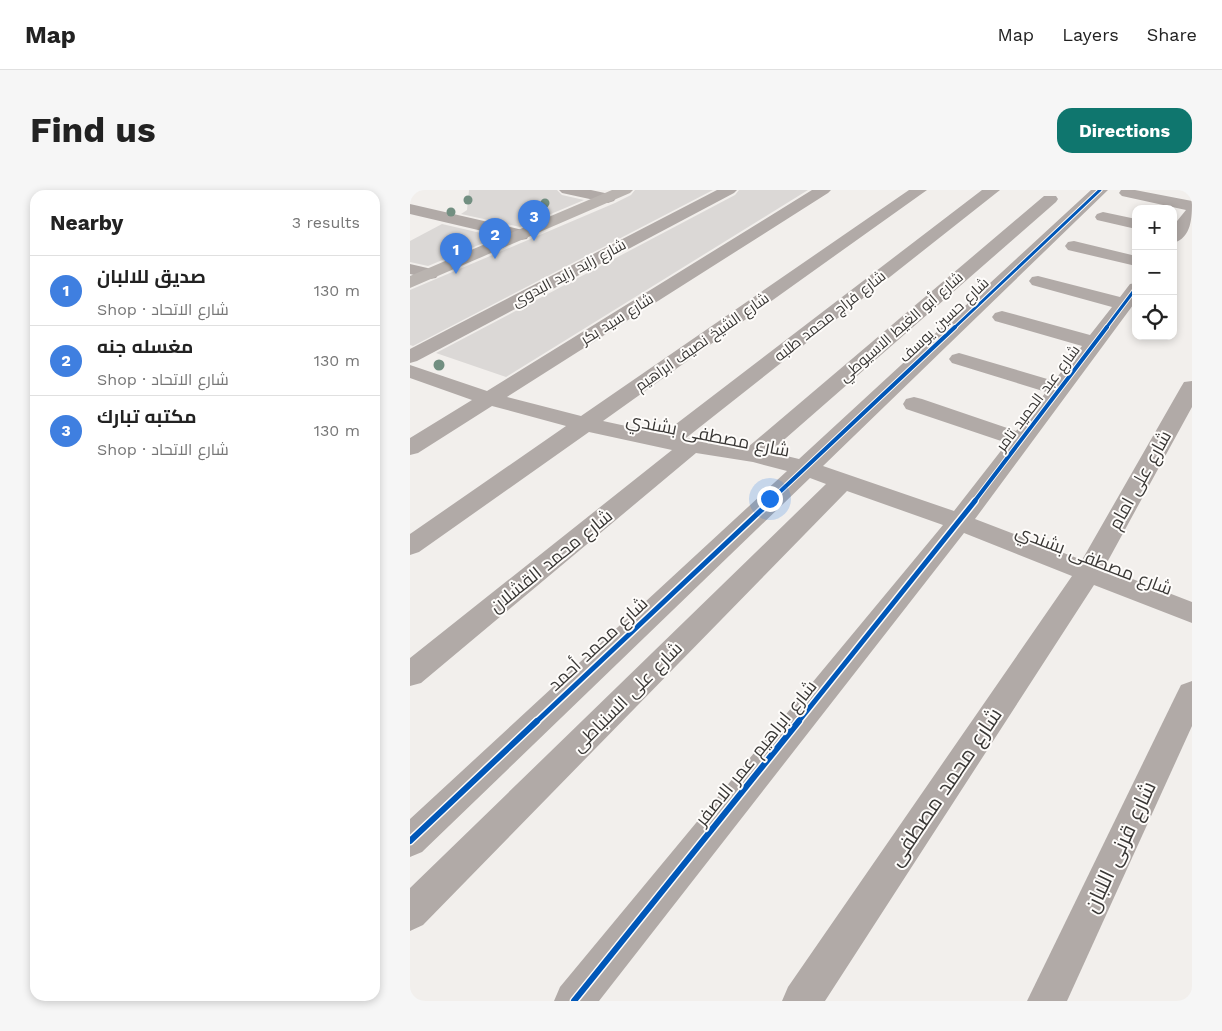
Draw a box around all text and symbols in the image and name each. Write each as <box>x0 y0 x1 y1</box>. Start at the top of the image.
text: Map <box>25 21 76 49</box>
text: Map <box>997 24 1034 45</box>
text: Layers <box>1062 24 1119 45</box>
text: Share <box>1147 24 1197 45</box>
button: Directions <box>1057 108 1192 153</box>
text: Find us <box>30 109 156 151</box>
pin: 3 <box>518 200 550 241</box>
map controls <box>1132 205 1177 340</box>
button: + <box>1132 205 1177 250</box>
text: Nearby <box>50 210 123 235</box>
text: 3 results <box>292 213 360 232</box>
pin: 2 <box>479 218 511 259</box>
pin: 1 <box>440 233 472 274</box>
street label: شارع زايد زايد البدوى <box>509 235 630 312</box>
button: − <box>1132 250 1177 295</box>
text: صديق للالبان <box>97 265 206 288</box>
street label: شارع فراج محمد طلبه <box>771 267 891 367</box>
street label: شارع أبو الغيط الاسيوطي <box>835 267 969 388</box>
street label: شارع حسين يوسف <box>895 274 994 368</box>
text: 1 <box>63 281 69 300</box>
text: 130 m <box>314 281 360 300</box>
street label: شارع الشيخ نصيف ابراهيم <box>632 289 773 397</box>
street label: شارع سيد بكر <box>576 290 658 351</box>
button: locate <box>1132 295 1177 340</box>
text: Shop · شارع الاتحاد <box>97 300 229 319</box>
text: مغسله جنه <box>97 335 193 358</box>
street label: شارع عبد الحميد تامر <box>992 341 1085 457</box>
text: 2 <box>61 351 71 370</box>
text: 130 m <box>314 351 360 370</box>
text: Shop · شارع الاتحاد <box>97 370 229 389</box>
text: مكتبه تبارك <box>97 405 197 428</box>
street label: شارع مصطفى بشندي <box>624 408 792 465</box>
text: 3 <box>61 421 71 440</box>
text: 130 m <box>314 421 360 440</box>
street label: شارع على امام <box>1104 427 1177 534</box>
text: Shop · شارع الاتحاد <box>97 440 229 459</box>
your location <box>757 486 783 512</box>
street label: شارع محمد القشلان <box>485 505 618 618</box>
street label: شارع مصطفى بشندي <box>1011 520 1176 603</box>
street label: شارع محمد أحمد <box>544 592 653 696</box>
street label: شارع على السنباطى <box>567 637 688 758</box>
street label: شارع ابراهيم عمر الاصفر <box>690 676 822 832</box>
street label: شارع محمد مصطفى <box>882 703 1009 872</box>
street label: شارع قرنى اللبان <box>1078 777 1163 917</box>

